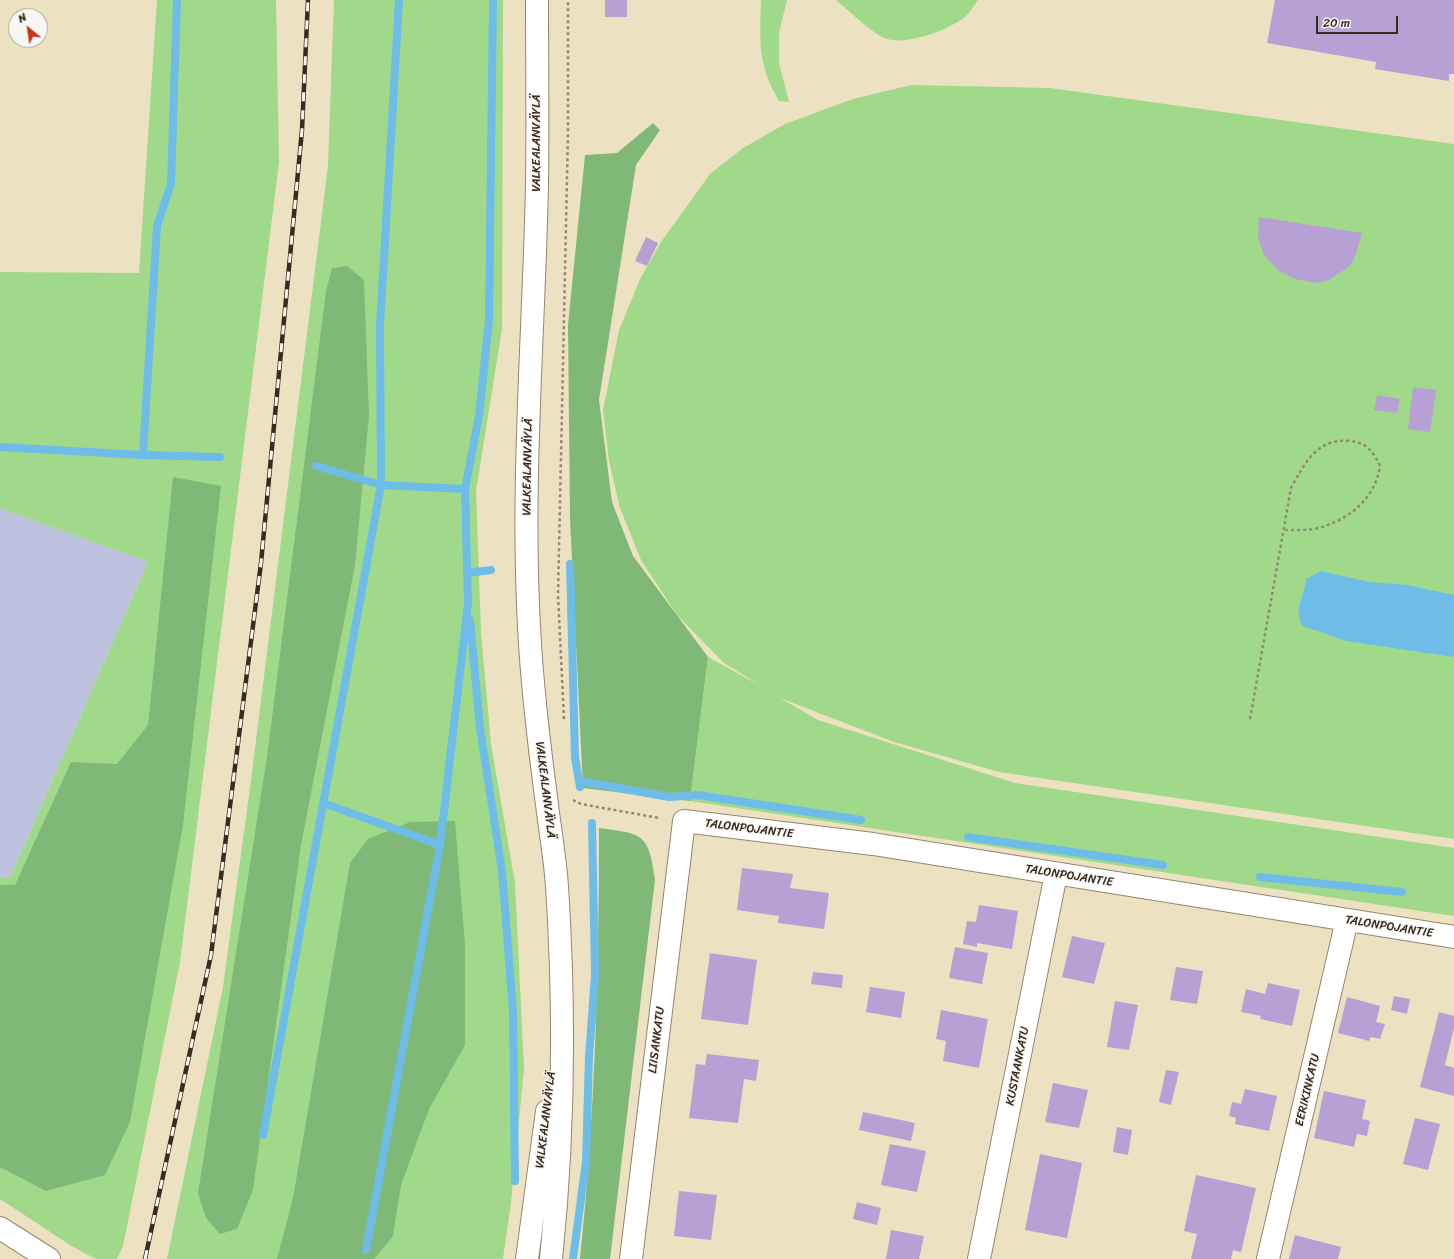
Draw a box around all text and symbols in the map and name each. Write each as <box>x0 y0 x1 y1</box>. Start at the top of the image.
north arrow <box>8 8 48 48</box>
text: N <box>14 8 30 28</box>
scale bar <box>1318 8 1400 34</box>
text: 20 m <box>1323 12 1350 34</box>
street label: VALKEALANVÄYLÄ <box>530 94 544 192</box>
street label: VALKEALANVÄYLÄ <box>520 418 536 516</box>
street label: VALKEALANVÄYLÄ <box>532 741 558 839</box>
street label: TALONPOJANTIE <box>704 816 794 842</box>
street label: TALONPOJANTIE <box>1024 862 1114 890</box>
street label: TALONPOJANTIE <box>1344 913 1434 941</box>
street label: LIISANKATU <box>646 1006 668 1074</box>
street label: KUSTAANKATU <box>1003 1025 1033 1107</box>
street label: EERIKINKATU <box>1293 1052 1323 1128</box>
street label: VALKEALANVÄYLÄ <box>533 1071 559 1169</box>

